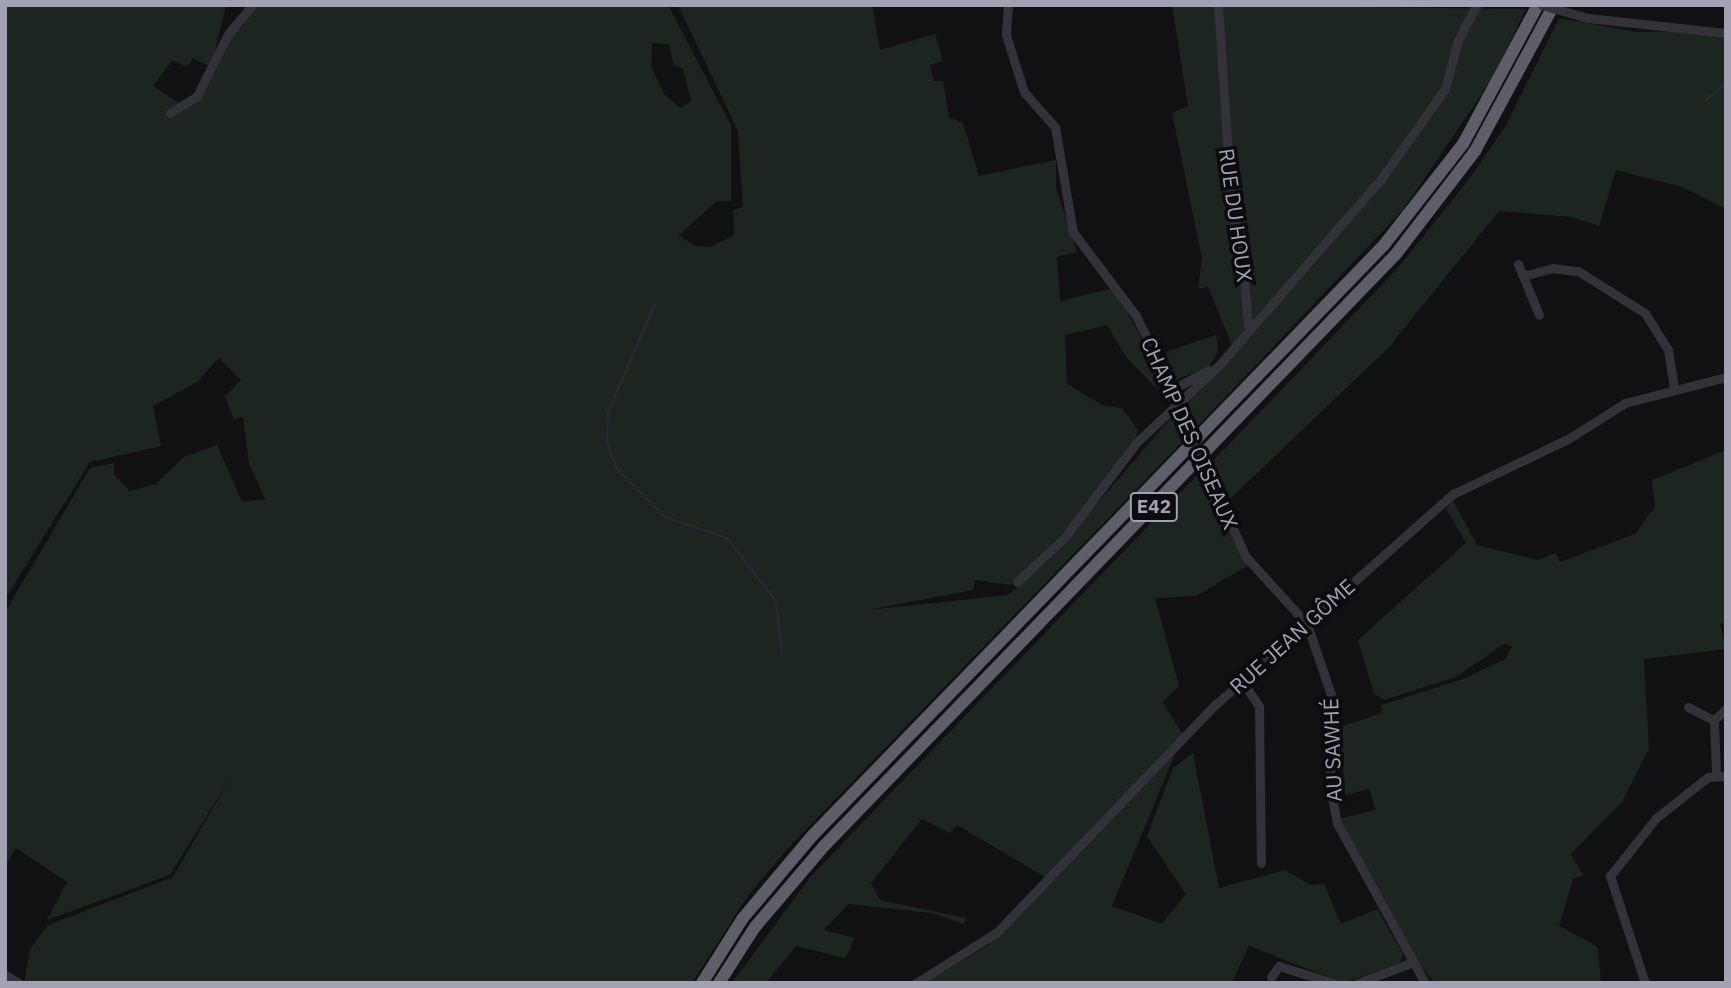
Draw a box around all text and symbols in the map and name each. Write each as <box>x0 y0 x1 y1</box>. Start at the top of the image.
street label: RUE DU HOUX <box>1214 147 1258 283</box>
street label: CHAMP DES OISEAUX <box>1136 333 1244 533</box>
road number: E42 <box>1130 492 1178 522</box>
street label: RUE JEAN GÔME <box>1224 573 1360 699</box>
street label: AU SAWHÉ <box>1318 698 1346 802</box>

